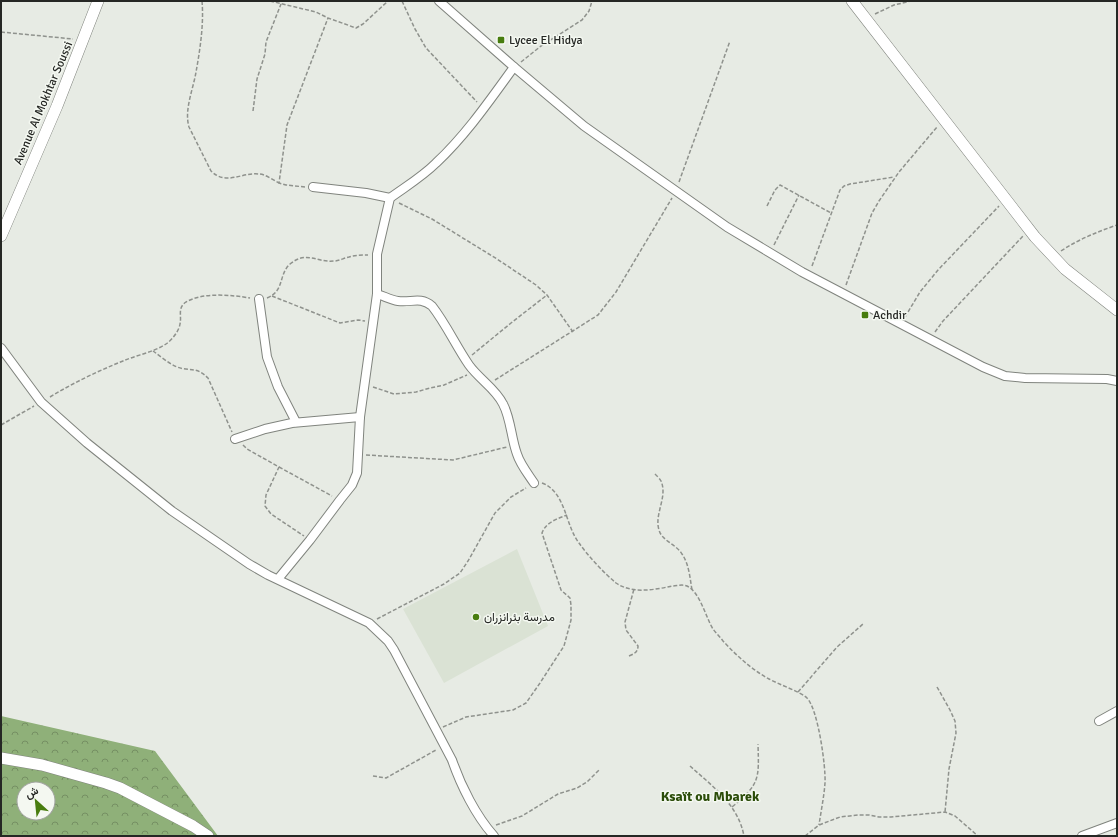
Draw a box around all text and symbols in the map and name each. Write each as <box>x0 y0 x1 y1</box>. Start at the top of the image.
place label: Lycee El Hidya <box>509 33 583 48</box>
marker: Lycee El Hidya <box>496 35 506 45</box>
street label: Avenue Al Mokhtar Soussi <box>11 39 76 167</box>
place label: Achdir <box>873 308 907 323</box>
marker: Achdir <box>860 310 870 320</box>
place label: مدرسة بئرانزران <box>484 610 555 625</box>
marker: مدرسة بئرانزران <box>471 612 481 622</box>
north arrow <box>16 781 56 821</box>
text: ش <box>23 784 41 801</box>
district label: Ksaït ou Mbarek <box>661 788 760 805</box>

